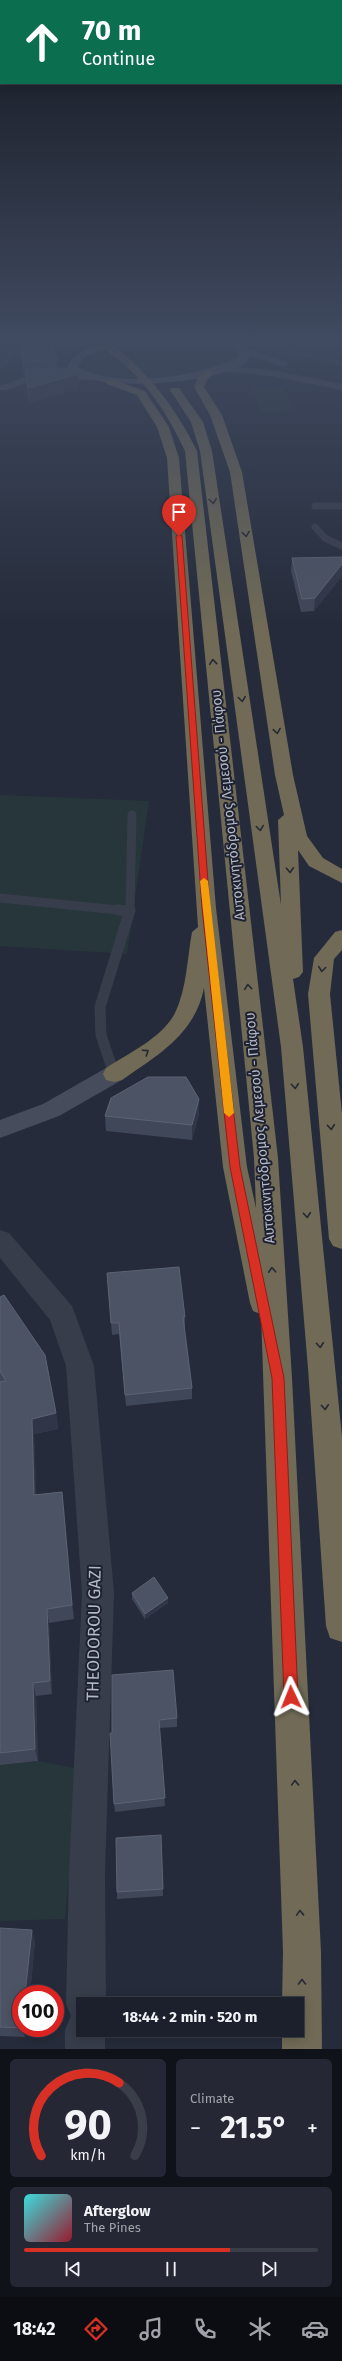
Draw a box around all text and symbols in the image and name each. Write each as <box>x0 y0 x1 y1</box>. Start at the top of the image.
text: 70 m <box>82 14 141 47</box>
icon: ahead <box>16 16 68 68</box>
text: Continue <box>82 48 155 70</box>
pin <box>162 495 196 536</box>
one-way arrow <box>208 498 217 505</box>
icon: arrive <box>168 501 190 523</box>
one-way arrow <box>241 530 250 537</box>
one-way arrow <box>209 659 218 665</box>
street label: Αυτοκινητόδρομος Λεμεσού - Πάφου <box>207 689 249 921</box>
one-way arrow <box>237 696 246 702</box>
one-way arrow <box>272 728 281 734</box>
one-way arrow <box>255 825 264 831</box>
one-way arrow <box>285 867 294 873</box>
one-way arrow <box>318 966 327 973</box>
one-way arrow <box>243 984 252 990</box>
street label: Αυτοκινητόδρομος Λεμεσού - Πάφου <box>241 1012 279 1244</box>
one-way arrow <box>142 1050 149 1057</box>
one-way arrow <box>291 1083 300 1089</box>
one-way arrow <box>327 1124 336 1130</box>
one-way arrow <box>303 1212 312 1218</box>
one-way arrow <box>268 1267 276 1273</box>
one-way arrow <box>315 1342 324 1348</box>
one-way arrow <box>320 1404 329 1410</box>
street label: THEODOROU GAZI <box>82 1565 106 1701</box>
position arrow <box>270 1676 312 1718</box>
one-way arrow <box>290 1780 299 1786</box>
one-way arrow <box>296 1910 304 1916</box>
one-way arrow <box>298 1979 306 1985</box>
speed limit sign: 100 <box>12 1985 64 2037</box>
text: 18:44 · 2 min · 520 m <box>122 2008 258 2026</box>
text: Climate <box>190 2091 234 2106</box>
text: 90 <box>64 2100 112 2150</box>
text: 21.5° <box>220 2110 288 2146</box>
text: − <box>190 2115 201 2142</box>
text: + <box>307 2115 318 2142</box>
text: km/h <box>70 2147 106 2164</box>
text: Afterglow <box>84 2202 150 2220</box>
text: The Pines <box>84 2220 141 2235</box>
icon: previous <box>62 2258 84 2280</box>
icon: pause <box>160 2258 182 2280</box>
icon: next <box>258 2258 280 2280</box>
icon: directions <box>82 2315 110 2343</box>
icon: music <box>137 2315 165 2343</box>
icon: phone <box>191 2315 219 2343</box>
icon: climate <box>246 2315 274 2343</box>
icon: car <box>301 2315 329 2343</box>
text: 18:42 <box>13 2318 55 2340</box>

